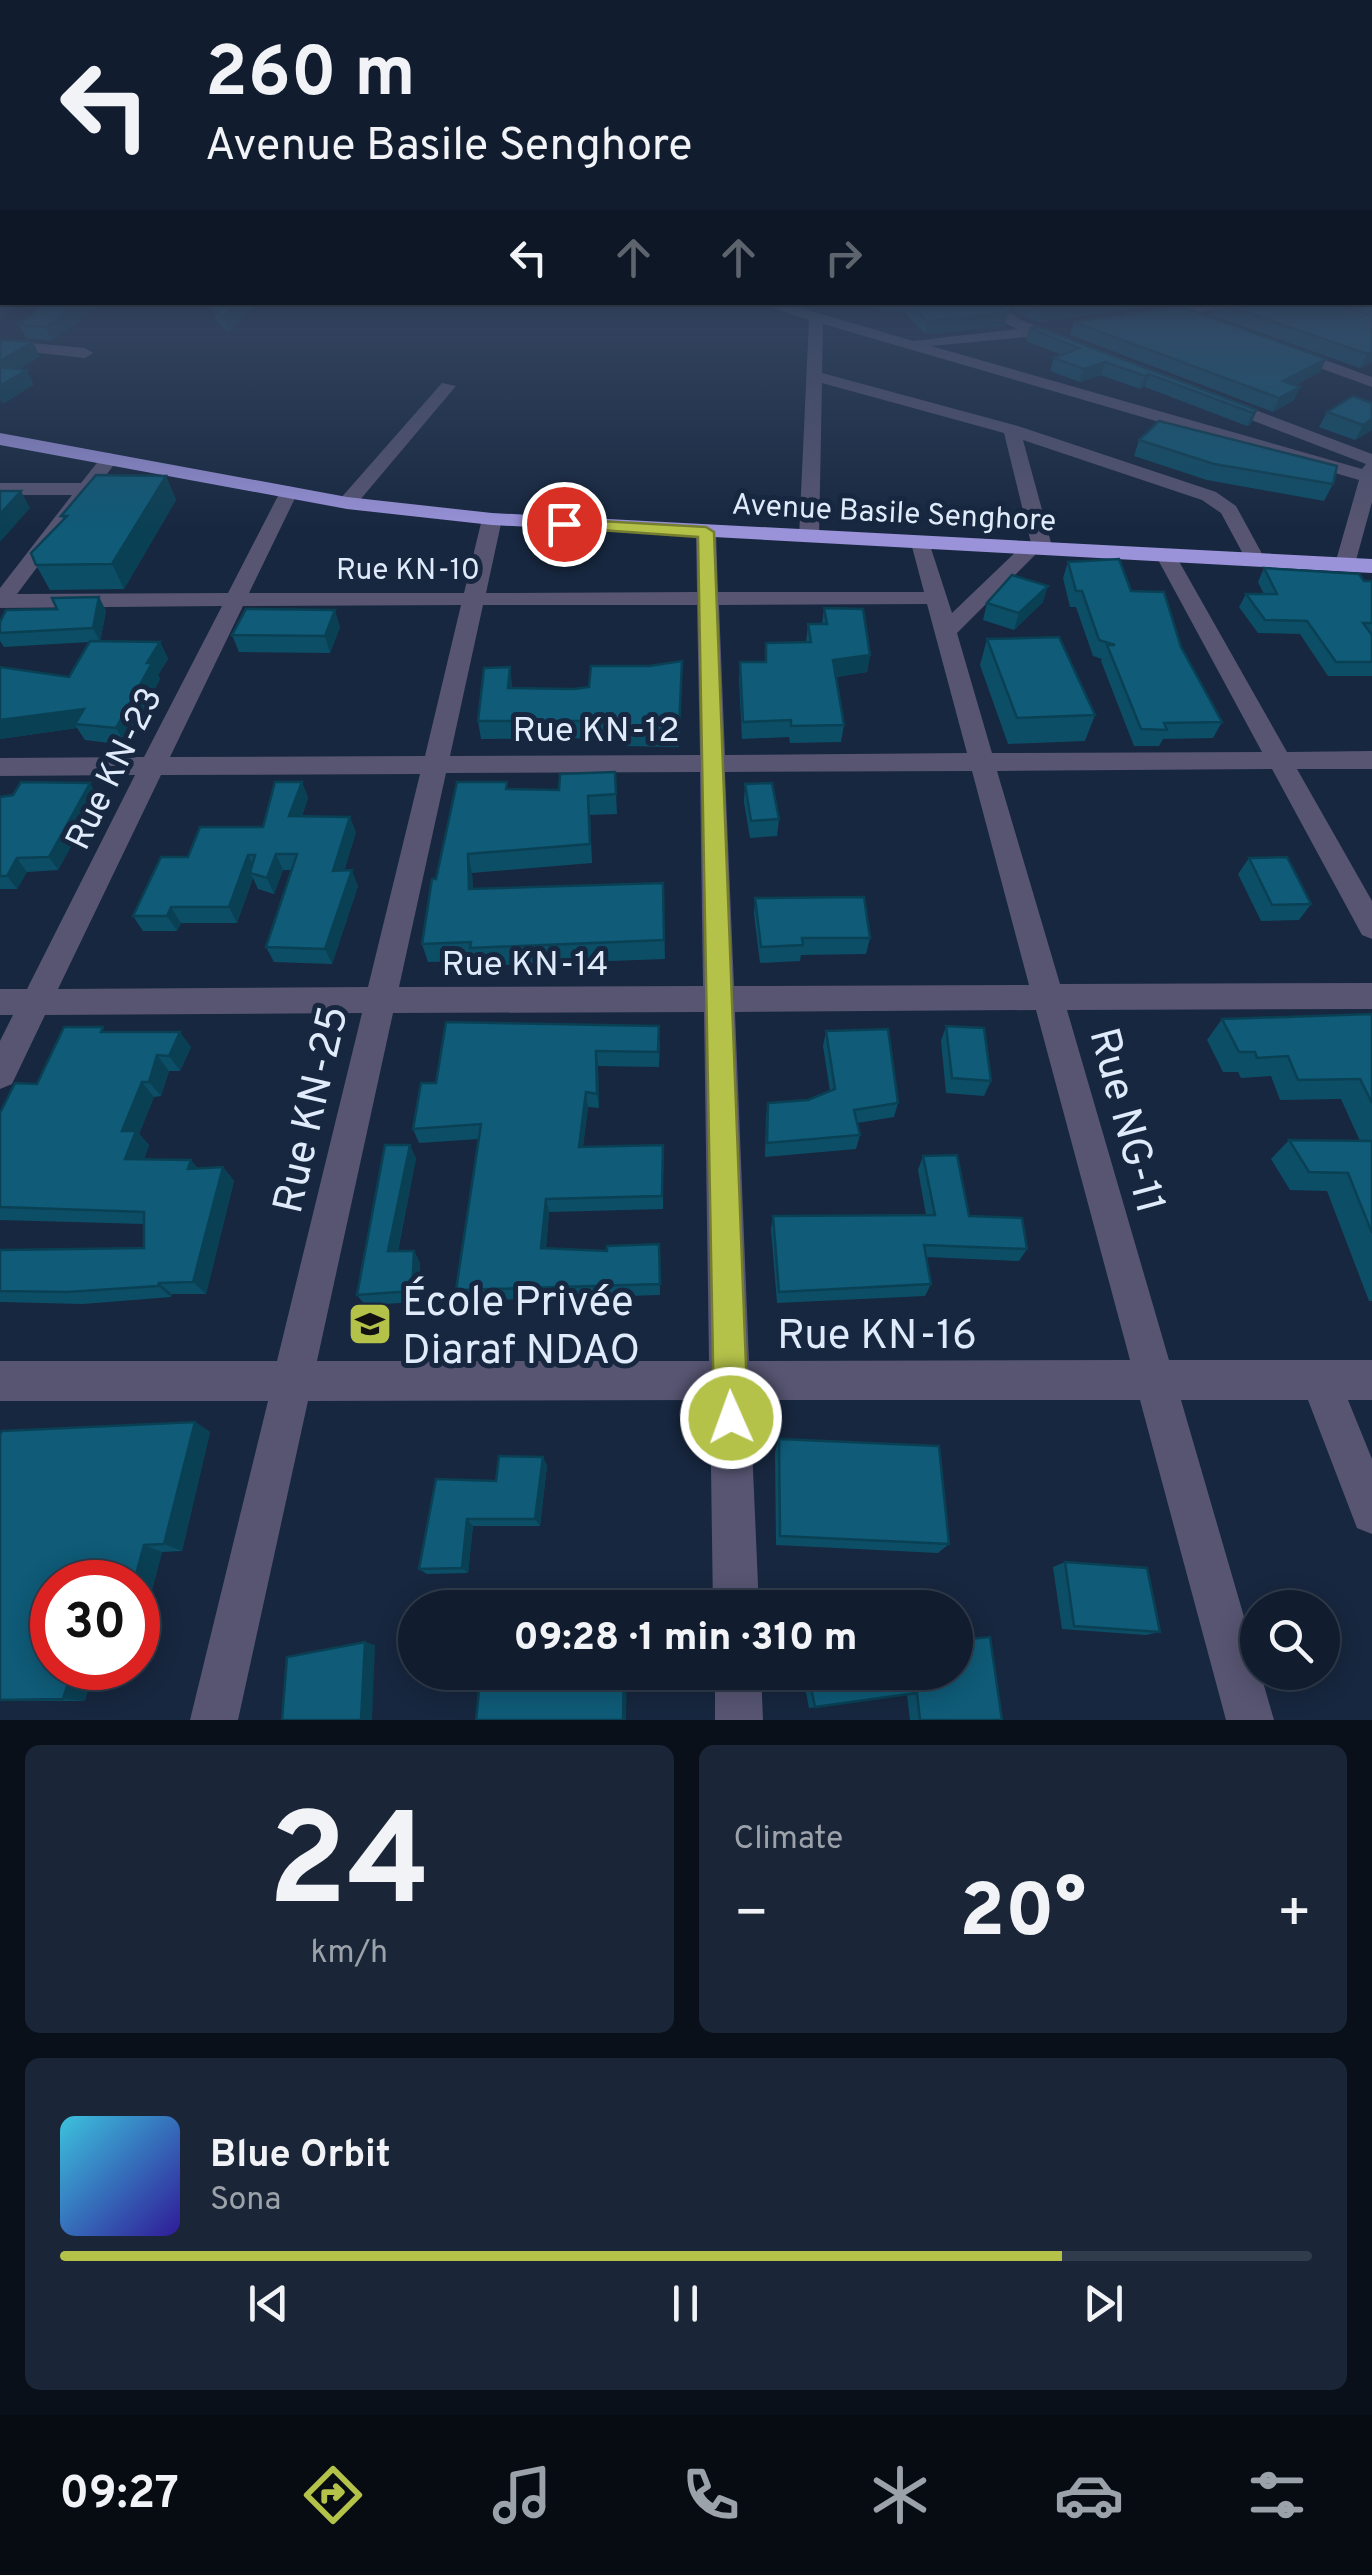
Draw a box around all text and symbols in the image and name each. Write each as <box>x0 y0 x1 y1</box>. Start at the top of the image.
text: 260 m <box>205 32 416 121</box>
icon: left <box>40 40 170 170</box>
text: Avenue Basile Senghore <box>205 119 692 176</box>
icon: left <box>501 230 556 285</box>
icon: ahead <box>606 230 661 285</box>
icon: ahead <box>711 230 766 285</box>
icon: right <box>816 230 871 285</box>
pin <box>522 482 607 567</box>
street label: Avenue Basile Senghore <box>731 488 1057 541</box>
icon: arrive <box>537 497 592 552</box>
street label: Rue KN-10 <box>336 553 480 590</box>
street label: Rue KN-23 <box>58 681 174 858</box>
street label: Rue KN-12 <box>512 710 680 754</box>
street label: Rue KN-14 <box>442 944 608 988</box>
street label: Rue KN-25 <box>264 1001 363 1219</box>
street label: Rue NG-11 <box>1074 1023 1175 1220</box>
place label: École Privée Diaraf NDAO <box>402 1276 640 1379</box>
school or university icon: École Privée Diaraf NDAO <box>347 1301 393 1347</box>
street label: Rue KN-16 <box>777 1311 977 1364</box>
position arrow <box>679 1366 783 1470</box>
speed limit sign: 30 <box>30 1560 160 1690</box>
map controls <box>1240 1590 1340 1690</box>
button: search <box>1240 1590 1340 1690</box>
text: 09:28 · 1 min · 310 m <box>514 1615 857 1664</box>
text: 24 <box>268 1786 431 1951</box>
text: Climate <box>734 1820 843 1860</box>
text: 20° <box>959 1868 1086 1963</box>
text: − <box>734 1881 769 1951</box>
text: + <box>1277 1881 1312 1951</box>
text: km/h <box>310 1934 388 1974</box>
text: Blue Orbit <box>210 2132 391 2181</box>
text: Sona <box>210 2181 281 2221</box>
icon: previous <box>241 2276 296 2331</box>
icon: pause <box>658 2276 713 2331</box>
icon: next <box>1076 2276 1131 2331</box>
icon: directions <box>298 2460 368 2530</box>
icon: music <box>487 2460 557 2530</box>
icon: phone <box>676 2460 746 2530</box>
icon: climate <box>865 2460 935 2530</box>
icon: car <box>1054 2460 1124 2530</box>
icon: filters <box>1242 2460 1312 2530</box>
text: 09:27 <box>59 2467 179 2524</box>

